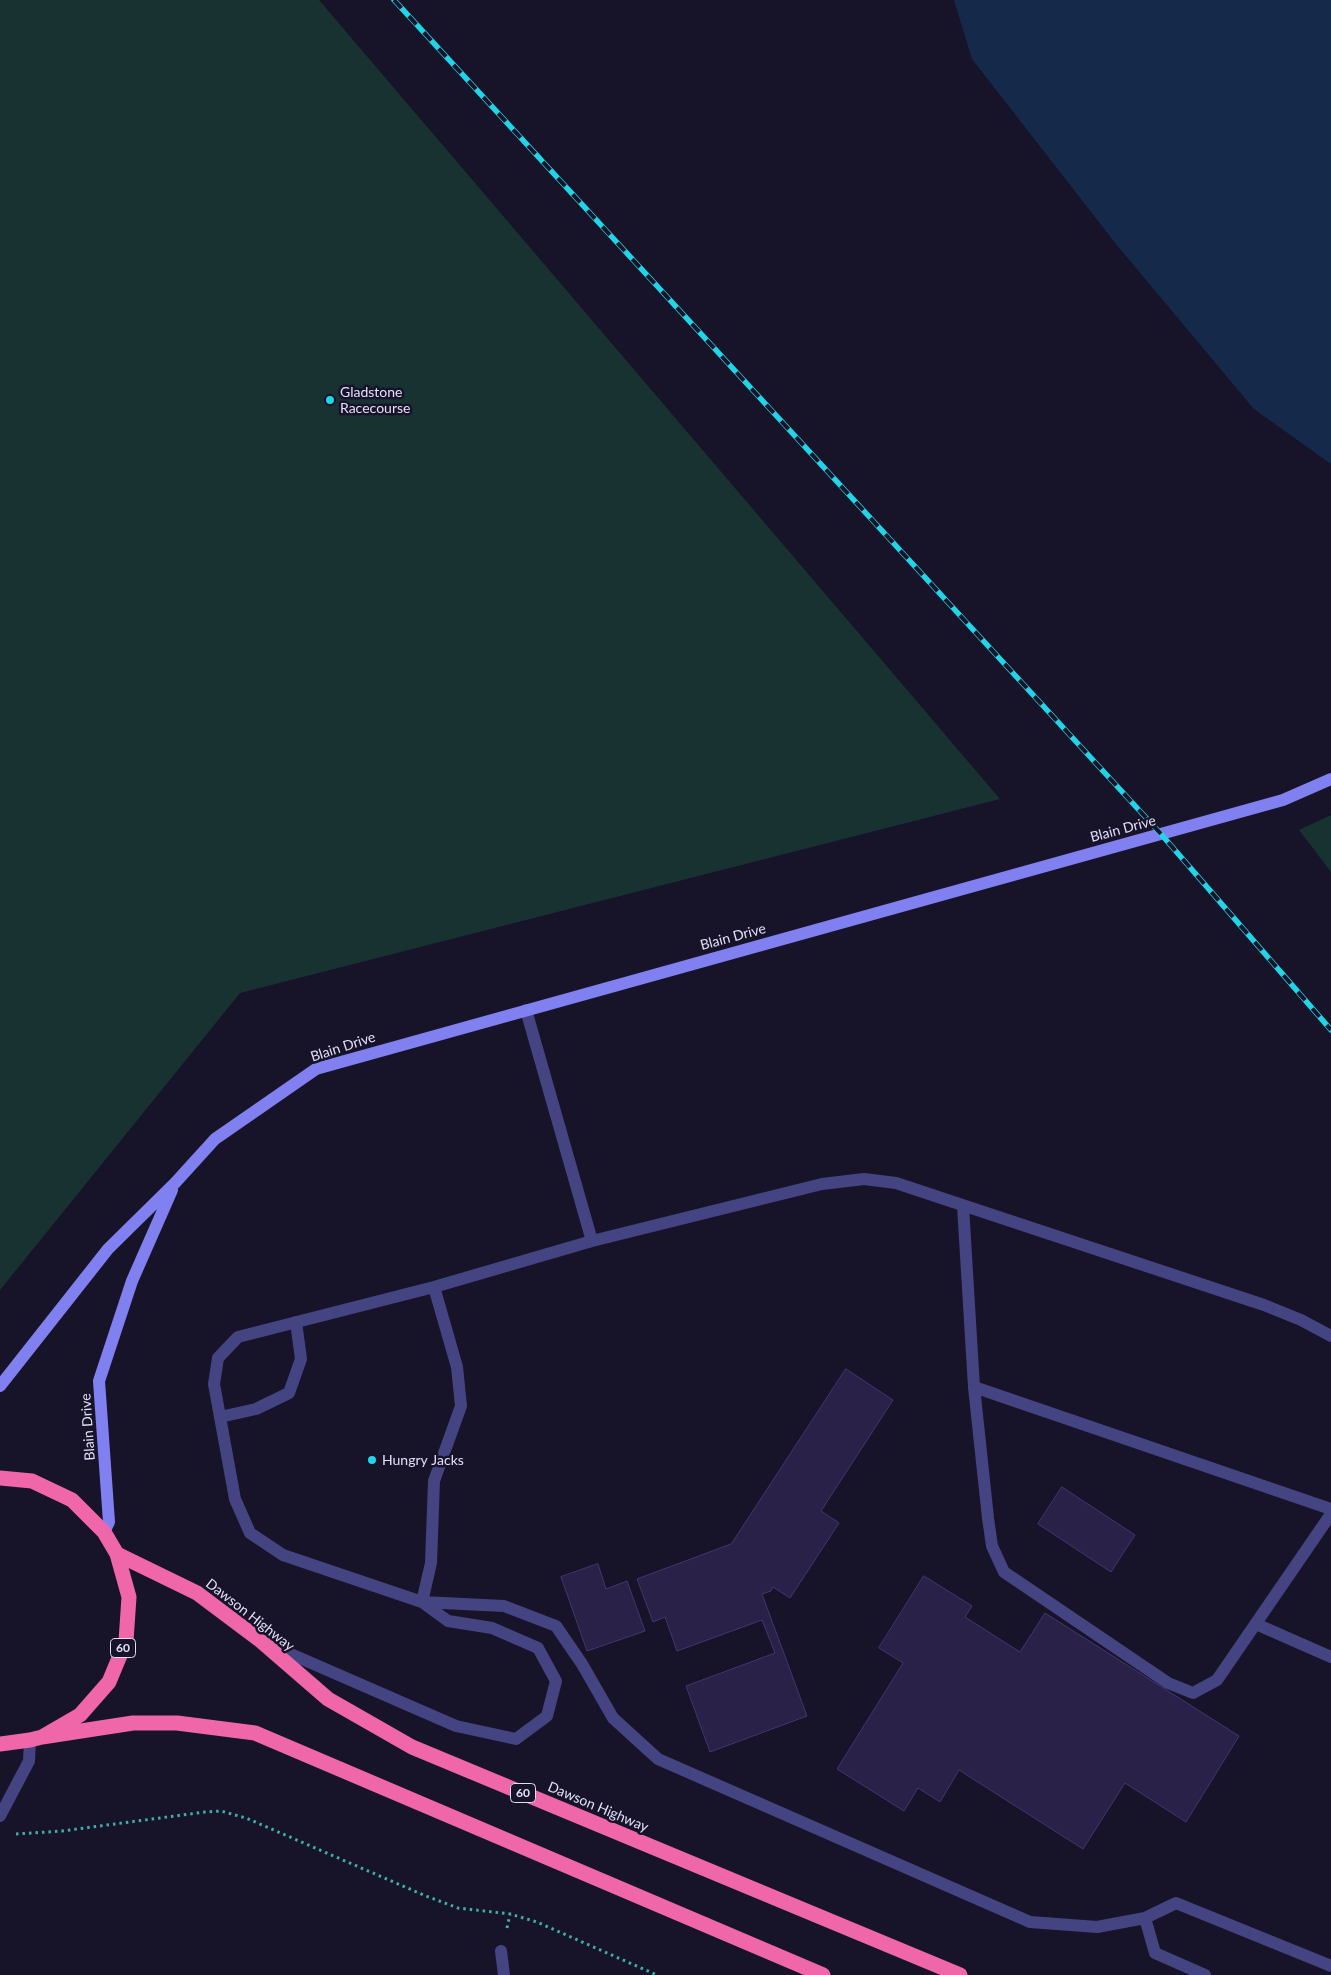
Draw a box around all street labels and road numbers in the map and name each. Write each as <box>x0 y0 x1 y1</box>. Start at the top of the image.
street label: Blain Drive <box>1088 812 1158 846</box>
street label: Blain Drive <box>698 920 768 954</box>
street label: Blain Drive <box>308 1029 378 1065</box>
street label: Blain Drive <box>77 1393 99 1461</box>
street label: Dawson Highway <box>202 1575 298 1655</box>
road number: 60 <box>110 1639 136 1658</box>
street label: Dawson Highway <box>545 1778 651 1836</box>
road number: 60 <box>510 1784 536 1802</box>

